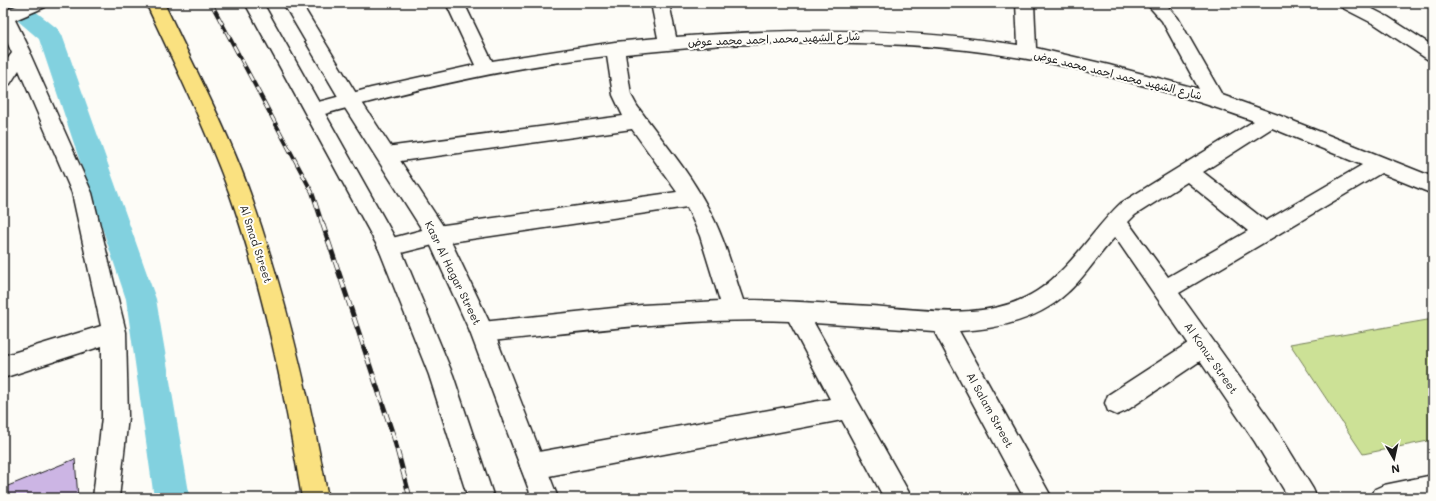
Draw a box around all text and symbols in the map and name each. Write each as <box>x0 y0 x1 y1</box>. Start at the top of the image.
street label: شارع الشهيد محمد احمد محمد عوض <box>688 28 861 51</box>
street label: شارع الشهيد محمد احمد محمد عوض <box>1032 46 1204 105</box>
street label: Al Smad Street <box>237 203 276 285</box>
street label: Kasr Al Hagar Street <box>422 218 485 327</box>
street label: Al Konuz Street <box>1181 319 1242 396</box>
street label: Al Salam Street <box>964 369 1017 450</box>
north arrow <box>1374 439 1414 479</box>
text: N <box>1390 461 1401 477</box>

